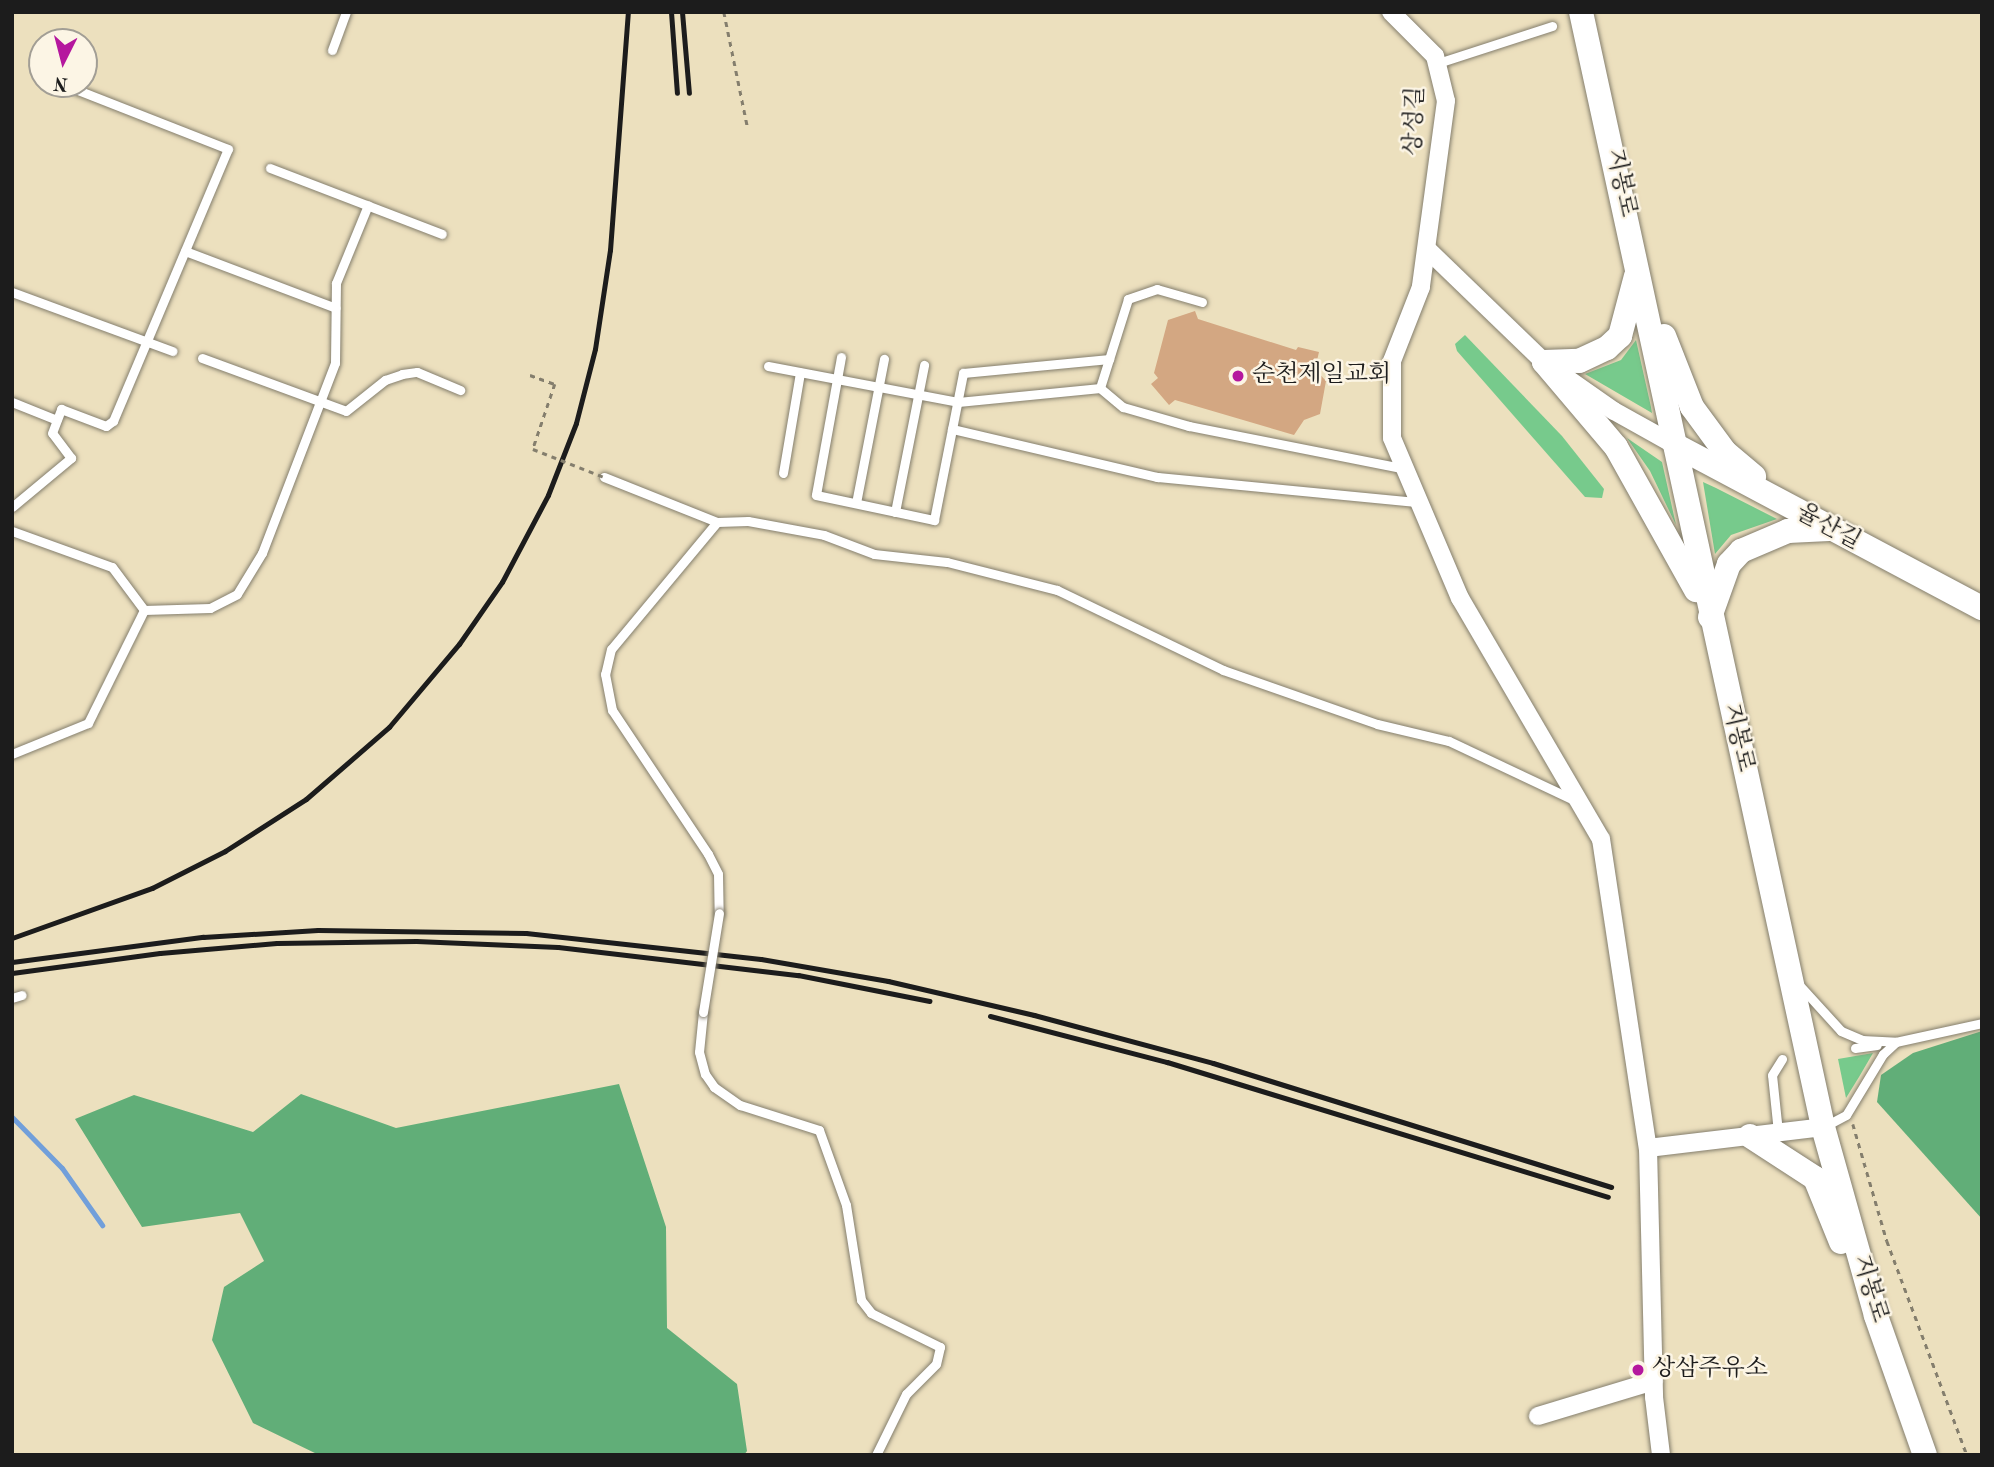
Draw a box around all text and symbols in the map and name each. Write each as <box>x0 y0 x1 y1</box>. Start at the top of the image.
north arrow <box>28 28 98 98</box>
text: N <box>53 72 69 93</box>
street label: 상성길 <box>1400 86 1432 156</box>
street label: 지봉로 <box>1599 146 1641 220</box>
place label: 순천제일교회 <box>1252 362 1391 390</box>
marker: 순천제일교회 <box>1230 368 1246 384</box>
street label: 율산길 <box>1791 499 1865 557</box>
street label: 지봉로 <box>1715 701 1759 775</box>
street label: 지봉로 <box>1845 1252 1893 1326</box>
place label: 상삼주유소 <box>1652 1356 1768 1384</box>
marker: 상삼주유소 <box>1630 1362 1646 1378</box>

